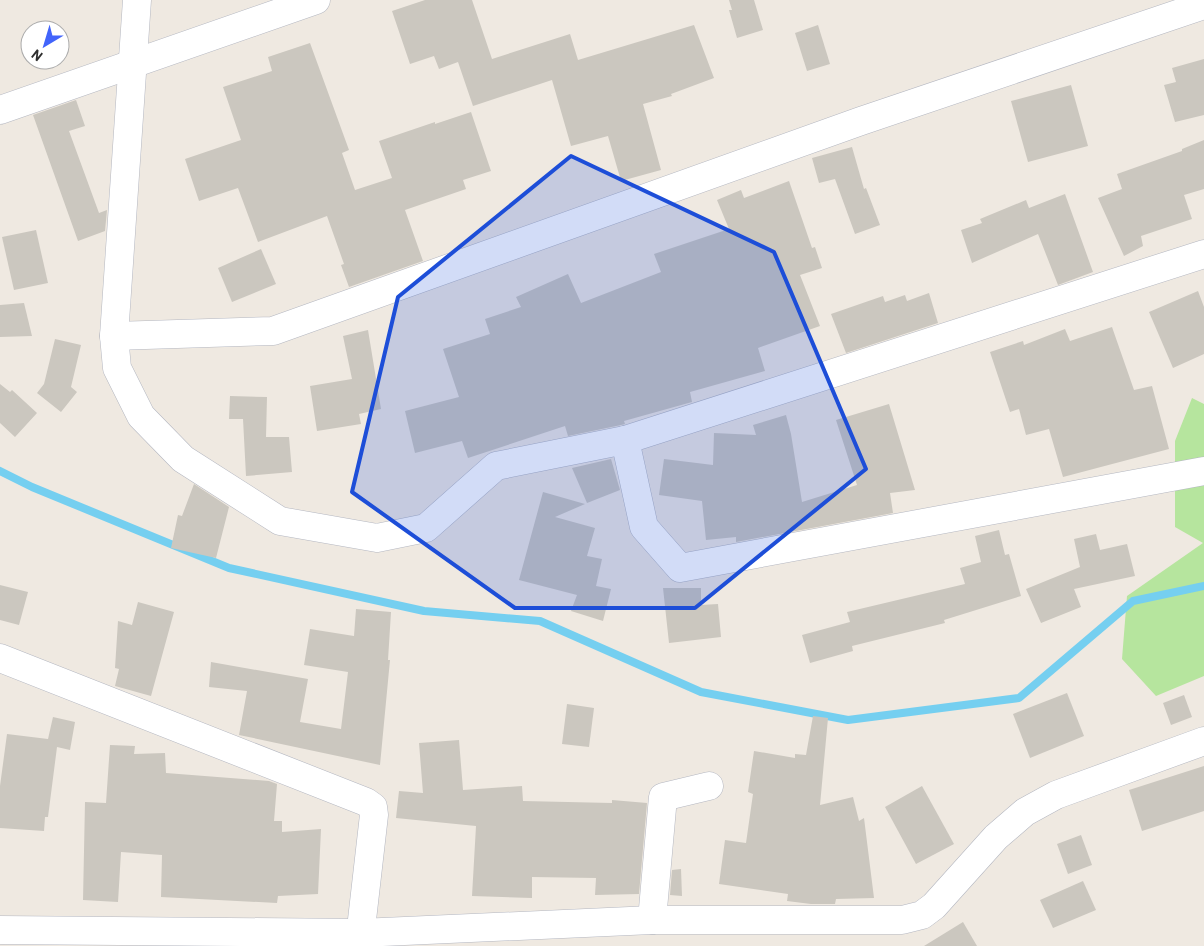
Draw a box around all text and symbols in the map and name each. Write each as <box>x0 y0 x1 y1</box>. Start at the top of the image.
north arrow <box>20 20 70 70</box>
text: N <box>28 46 46 65</box>

